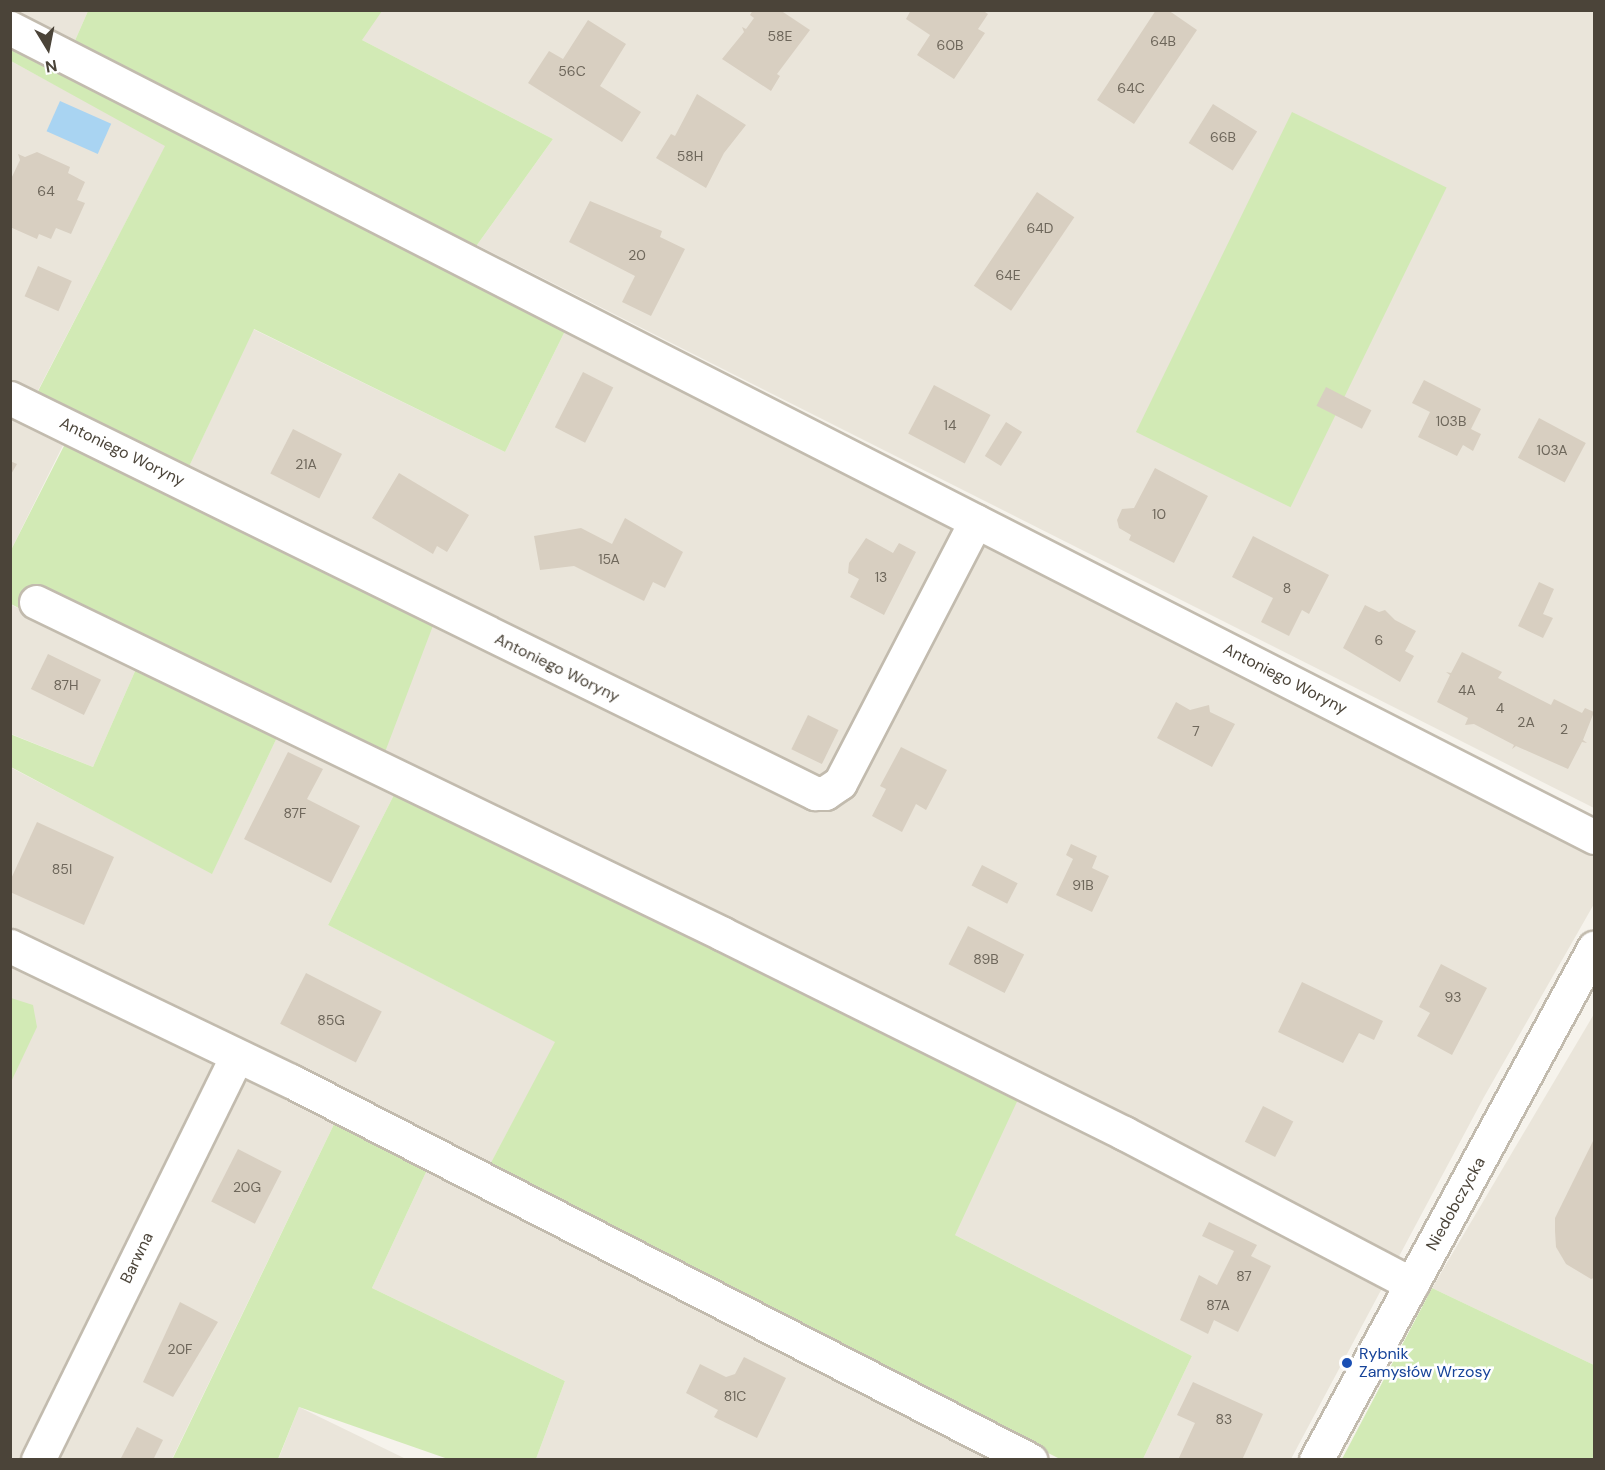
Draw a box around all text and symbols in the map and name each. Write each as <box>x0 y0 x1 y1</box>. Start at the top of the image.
north arrow <box>18 18 78 78</box>
house number: 58E <box>768 28 792 44</box>
house number: 64B <box>1150 33 1176 49</box>
house number: 60B <box>937 37 963 53</box>
text: N <box>44 55 59 78</box>
house number: 56C <box>558 63 586 79</box>
house number: 64C <box>1117 80 1145 96</box>
house number: 66B <box>1210 129 1236 145</box>
house number: 58H <box>677 148 703 164</box>
house number: 64 <box>37 183 55 199</box>
house number: 64D <box>1027 220 1053 236</box>
house number: 20 <box>628 247 646 263</box>
house number: 64E <box>995 267 1021 283</box>
street label: Antoniego Woryny <box>56 413 188 491</box>
house number: 103B <box>1436 413 1466 429</box>
house number: 14 <box>944 417 956 433</box>
house number: 103A <box>1537 442 1567 458</box>
house number: 21A <box>295 456 317 472</box>
house number: 10 <box>1152 506 1166 522</box>
house number: 15A <box>598 551 620 567</box>
house number: 13 <box>875 569 887 585</box>
house number: 8 <box>1283 580 1291 596</box>
street label: Antoniego Woryny <box>491 629 623 707</box>
house number: 6 <box>1375 632 1383 648</box>
street label: Antoniego Woryny <box>1220 639 1350 719</box>
house number: 87H <box>53 677 79 693</box>
house number: 4A <box>1458 682 1476 698</box>
house number: 4 <box>1496 700 1504 716</box>
house number: 2A <box>1517 714 1535 730</box>
house number: 2 <box>1560 721 1568 737</box>
house number: 7 <box>1192 723 1200 739</box>
house number: 87F <box>283 805 307 821</box>
house number: 85I <box>52 861 72 877</box>
house number: 91B <box>1072 877 1094 893</box>
house number: 89B <box>973 951 999 967</box>
house number: 93 <box>1445 989 1461 1005</box>
house number: 85G <box>317 1012 345 1028</box>
street label: Niedobczycka <box>1422 1154 1490 1254</box>
house number: 20G <box>233 1179 261 1195</box>
street label: Barwna <box>116 1229 158 1287</box>
house number: 87 <box>1236 1268 1252 1284</box>
house number: 87A <box>1206 1297 1230 1313</box>
house number: 20F <box>168 1341 192 1357</box>
place label: Rybnik Zamysłów Wrzosy <box>1359 1344 1491 1382</box>
marker: Rybnik Zamysłów Wrzosy <box>1340 1356 1354 1370</box>
house number: 81C <box>724 1388 746 1404</box>
house number: 83 <box>1216 1411 1232 1427</box>

